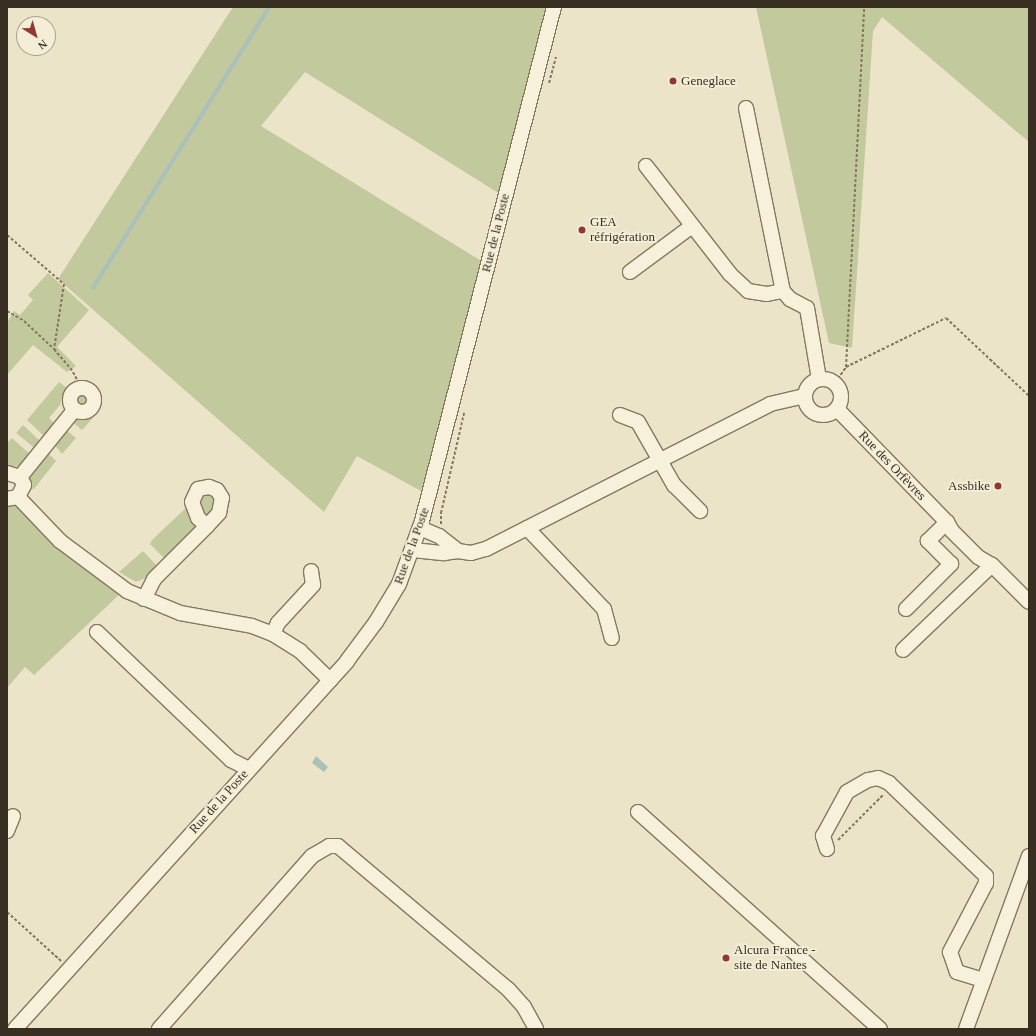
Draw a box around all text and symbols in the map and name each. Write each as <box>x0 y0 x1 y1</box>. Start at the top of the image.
north arrow <box>16 16 56 56</box>
text: N <box>36 38 49 52</box>
place label: Geneglace <box>681 73 736 89</box>
marker: Geneglace <box>668 76 678 86</box>
street label: Rue de la Poste <box>479 192 513 274</box>
place label: GEA réfrigération <box>590 215 655 246</box>
marker: GEA réfrigération <box>577 225 587 235</box>
street label: Rue des Orfèvres <box>855 428 929 504</box>
place label: Assbike <box>948 478 990 494</box>
marker: Assbike <box>993 481 1003 491</box>
street label: Rue de la Poste <box>391 506 433 586</box>
street label: Rue de la Poste <box>186 767 252 837</box>
place label: Alcura France - site de Nantes <box>734 943 816 974</box>
marker: Alcura France - site de Nantes <box>721 953 731 963</box>

